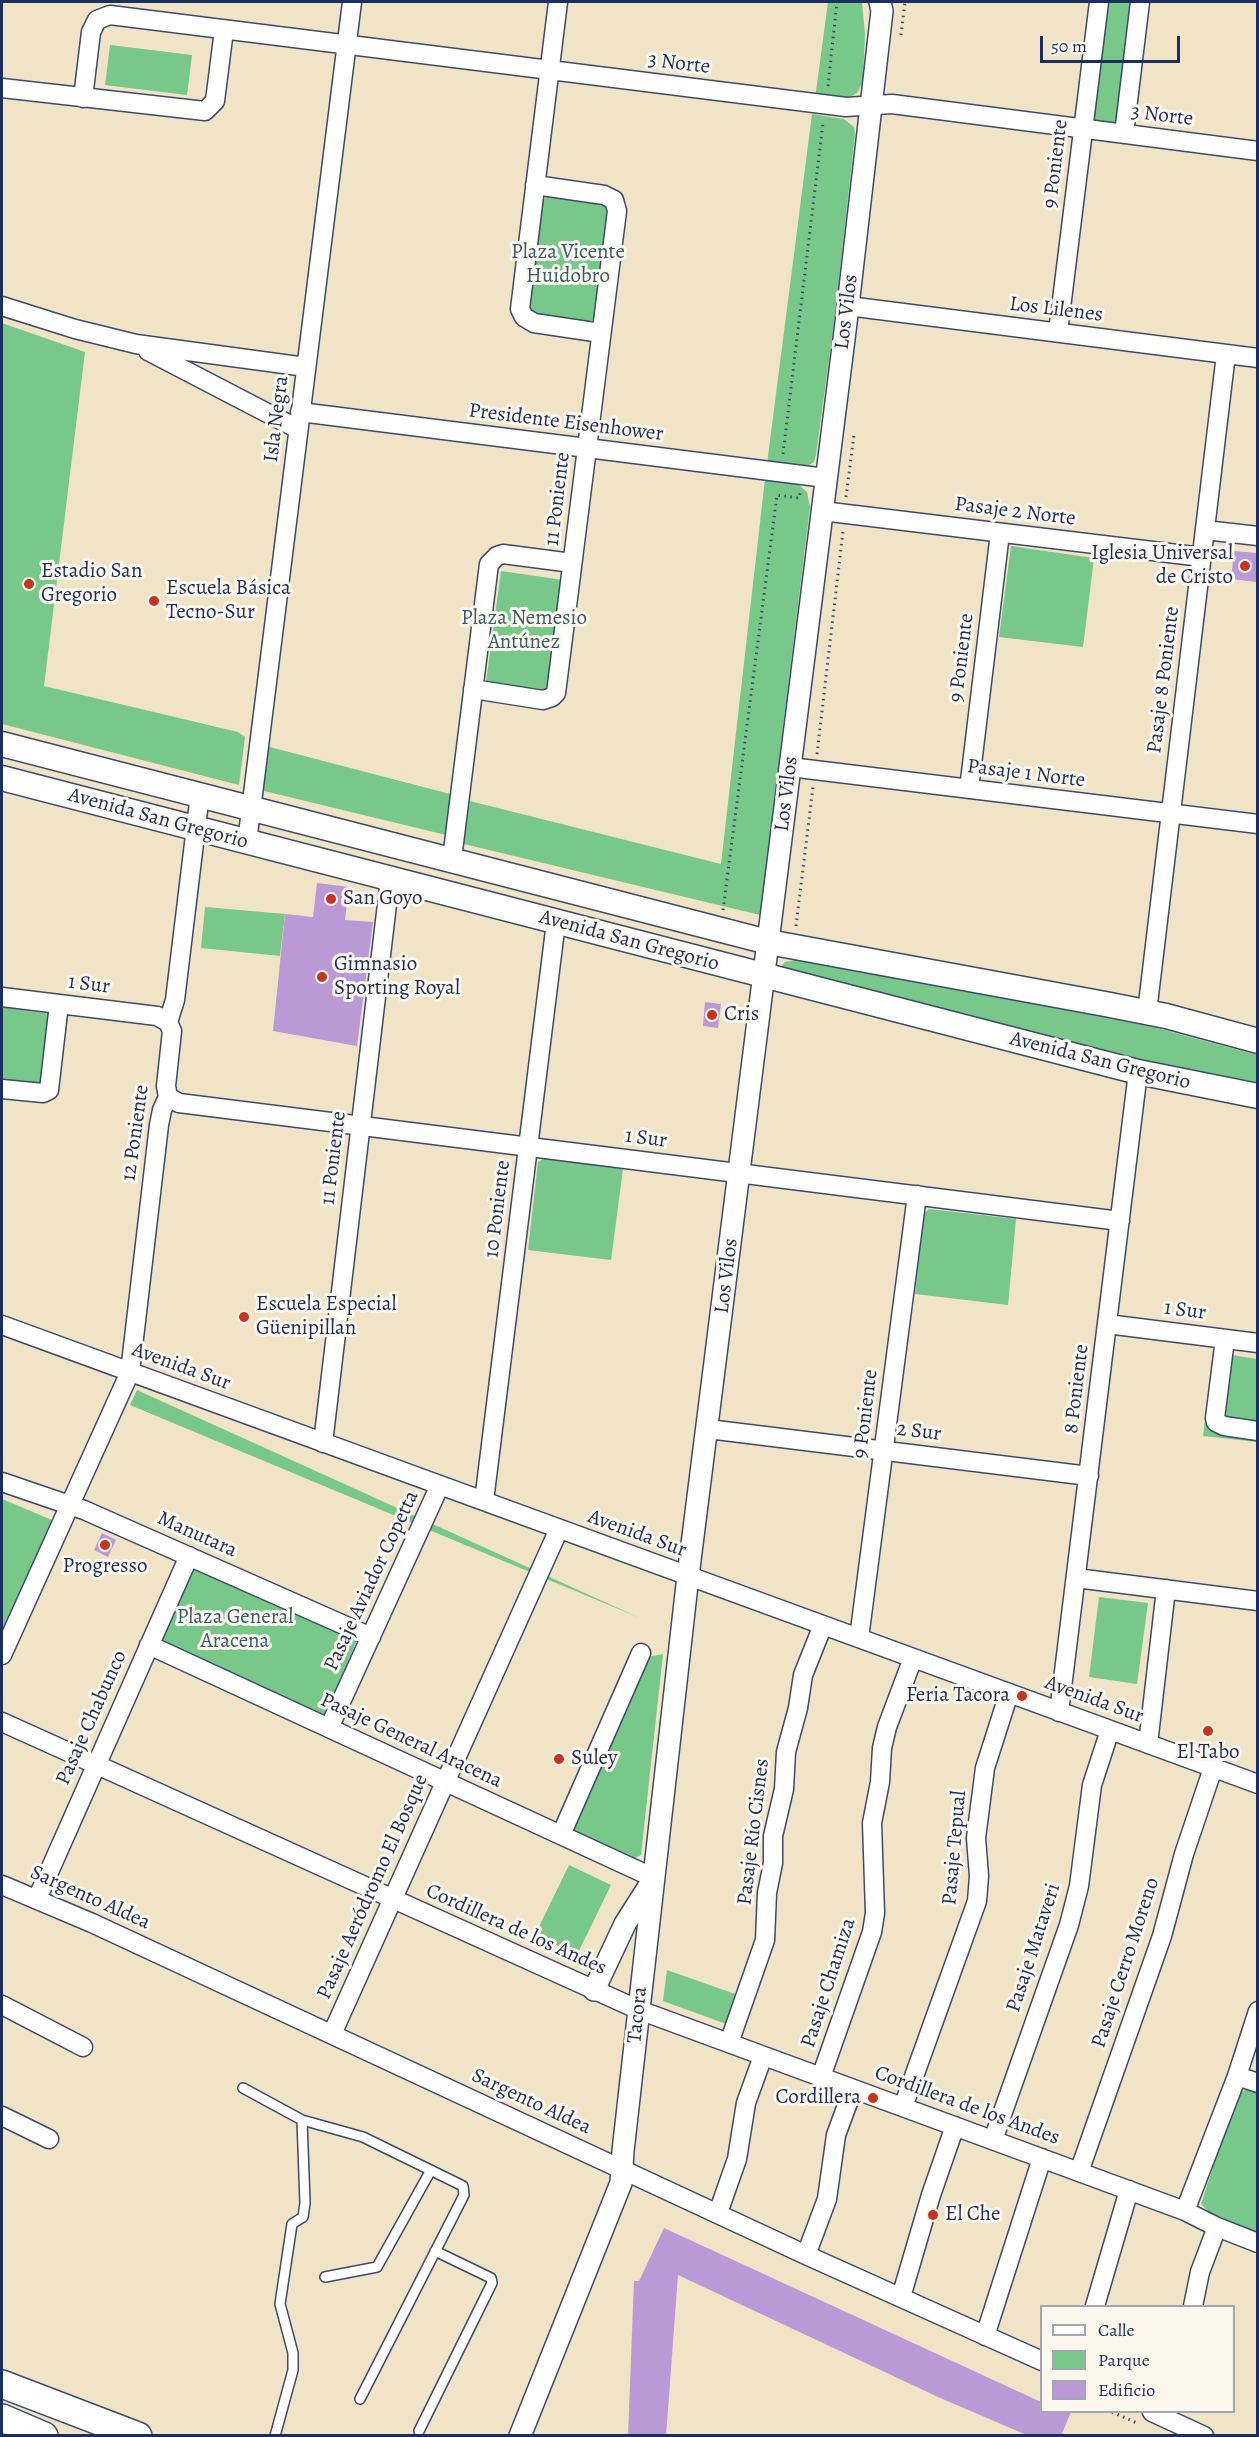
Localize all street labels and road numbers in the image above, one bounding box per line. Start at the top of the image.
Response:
street label: 3 Norte [646,48,712,80]
street label: 3 Norte [1129,100,1195,132]
street label: 9 Poniente [1038,118,1074,210]
street label: Los Vilos [830,273,864,351]
street label: Los Lilenes [1008,292,1104,328]
street label: Isla Negra [259,374,295,464]
street label: Presidente Eisenhower [467,399,665,447]
street label: 11 Poniente [540,451,576,547]
street label: Pasaje 2 Norte [953,492,1077,532]
street label: Pasaje 8 Poniente [1142,605,1186,755]
street label: 9 Poniente [944,612,980,704]
street label: Pasaje 1 Norte [965,754,1087,794]
street label: Los Vilos [770,755,804,833]
street label: Avenida San Gregorio [65,783,251,855]
street label: Avenida San Gregorio [536,905,722,977]
street label: 1 Sur [67,970,111,1000]
street label: Avenida San Gregorio [1007,1026,1193,1096]
street label: 12 Poniente [117,1083,155,1183]
street label: 11 Poniente [316,1110,352,1206]
street label: 1 Sur [624,1124,668,1154]
street label: 10 Poniente [480,1159,516,1259]
street label: Los Vilos [710,1237,744,1315]
street label: 1 Sur [1163,1296,1207,1326]
street label: Avenida Sur [128,1337,234,1397]
street label: 8 Poniente [1059,1343,1095,1435]
street label: 9 Poniente [848,1368,884,1460]
street label: 2 Sur [895,1417,943,1447]
street label: Pasaje Aviador Copetta [319,1487,425,1675]
street label: Avenida Sur [584,1504,690,1564]
street label: Manutara [153,1506,241,1564]
street label: Pasaje Chabunco [51,1647,133,1789]
street label: Avenida Sur [1041,1670,1147,1730]
street label: Pasaje General Aracena [316,1688,506,1794]
street label: Pasaje Río Cisnes [733,1757,775,1907]
street label: Pasaje Aeródromo El Bosque [312,1771,434,2003]
street label: Pasaje Tepual [937,1790,973,1906]
street label: Sargento Aldea [26,1860,154,1936]
street label: Pasaje Cerro Moreno [1087,1875,1165,2051]
street label: Cordillera de los Andes [422,1879,610,1981]
street label: Pasaje Mataveri [1001,1880,1067,2016]
street label: Pasaje Chamiza [796,1915,862,2051]
street label: Tacora [622,1985,654,2045]
street label: Cordillera de los Andes [871,2061,1063,2151]
street label: Sargento Aldea [467,2063,595,2141]

